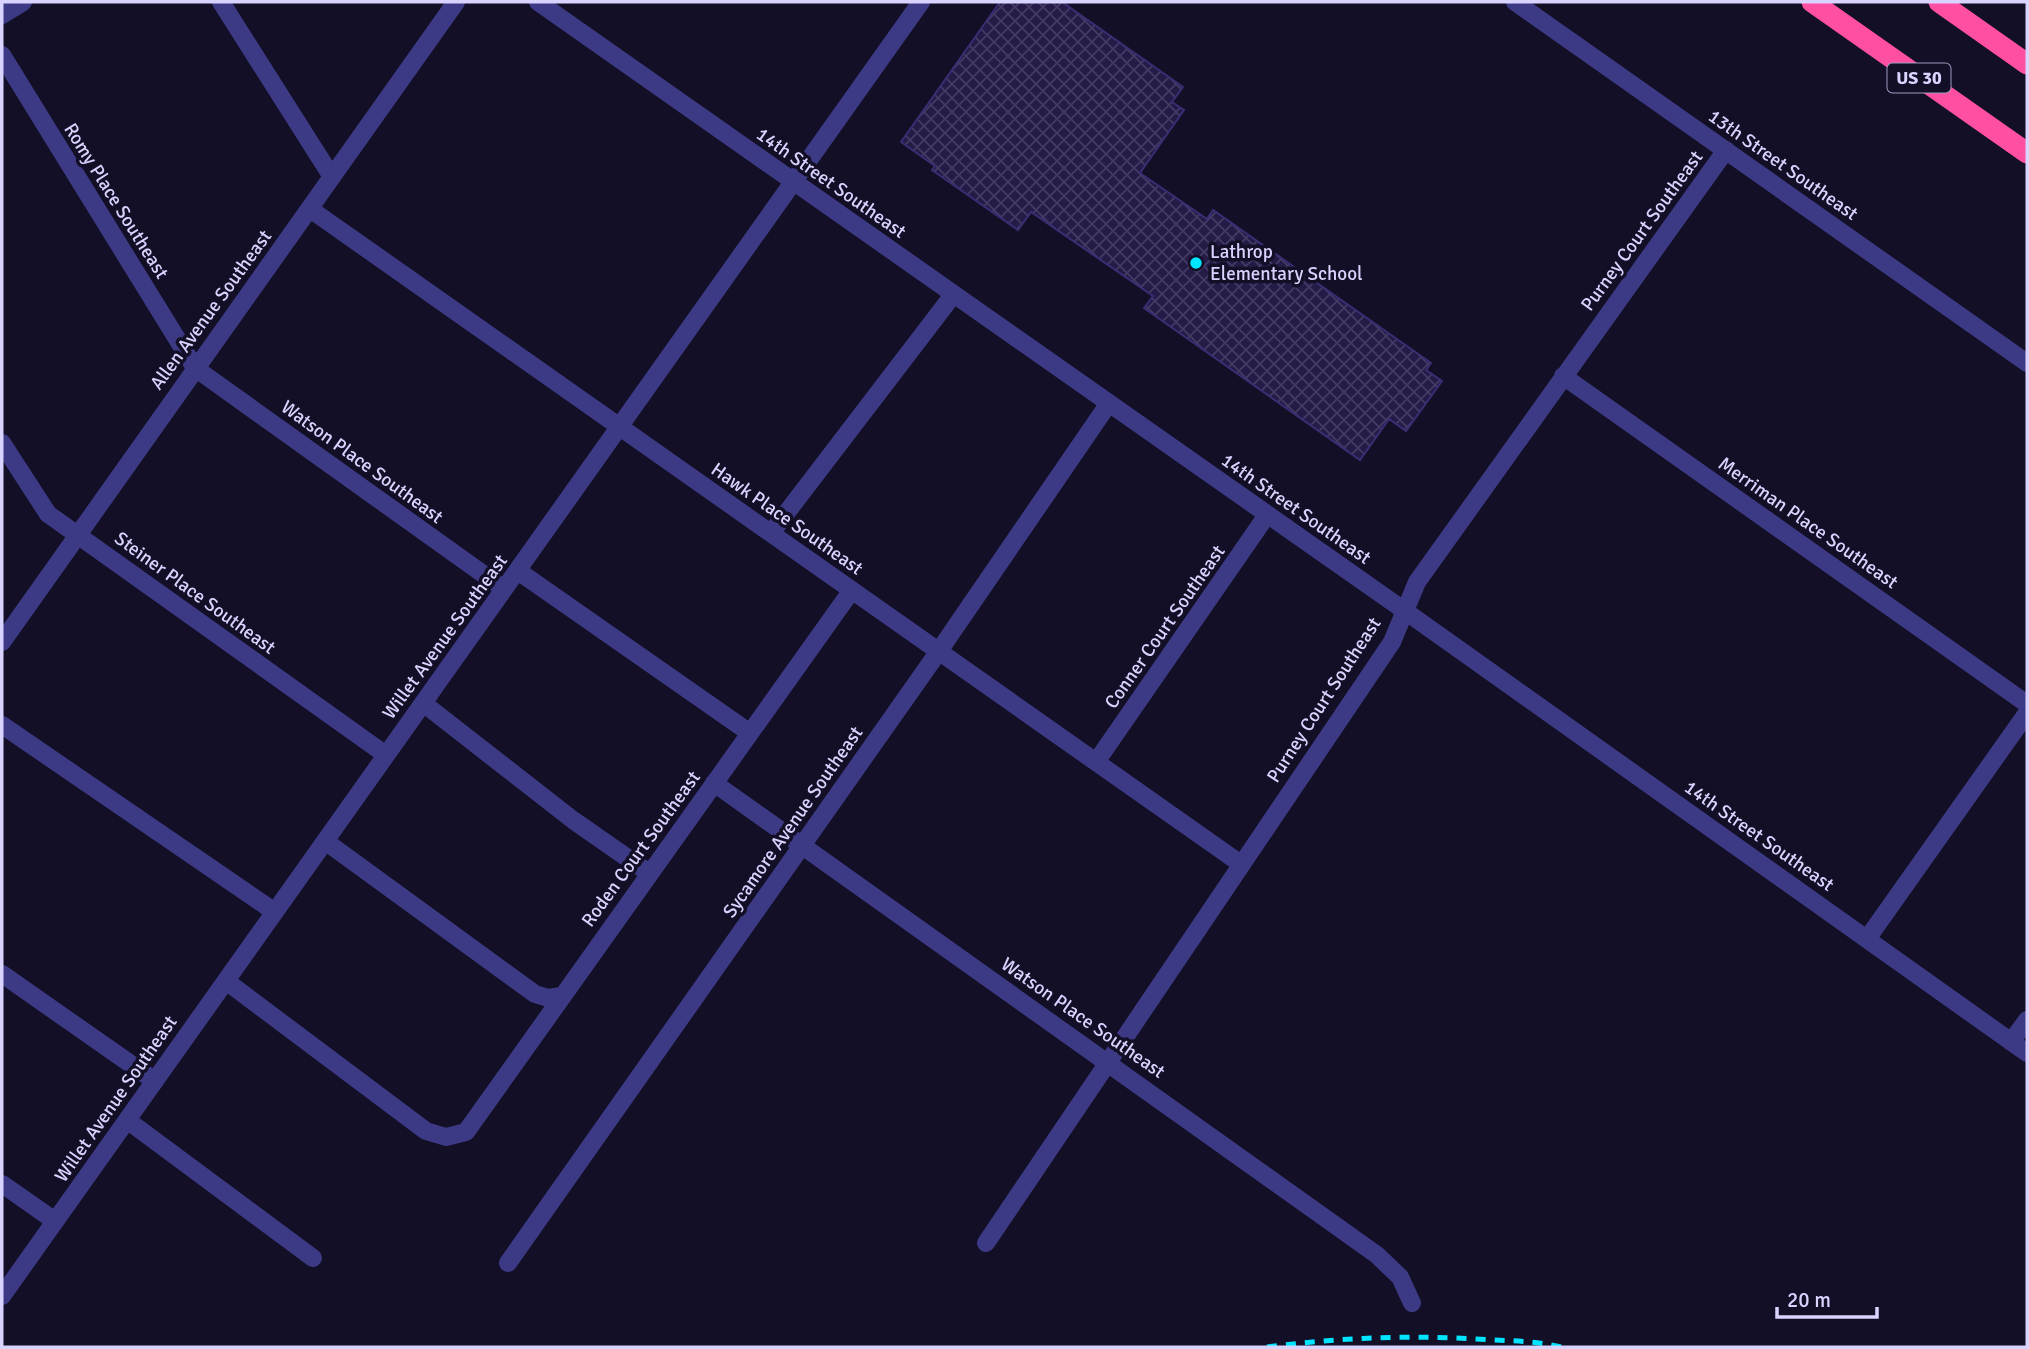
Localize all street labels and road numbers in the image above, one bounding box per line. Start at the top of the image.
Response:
road number: US 30 [1888,64,1951,92]
street label: 13th Street Southeast [1703,104,1863,226]
street label: Romy Place Southeast [58,119,174,284]
street label: 14th Street Southeast [751,122,911,244]
street label: Purney Court Southeast [1576,146,1708,316]
street label: Allen Avenue Southeast [145,225,277,395]
street label: Watson Place Southeast [276,395,448,529]
street label: 14th Street Southeast [1216,448,1376,570]
street label: Merriman Place Southeast [1713,452,1903,594]
street label: Hawk Place Southeast [706,458,868,581]
street label: Steiner Place Southeast [110,527,280,660]
street label: Conner Court Southeast [1099,540,1231,713]
street label: Willet Avenue Southeast [377,550,513,724]
street label: Purney Court Southeast [1262,613,1387,787]
street label: Sycamore Avenue Southeast [718,721,869,922]
street label: Roden Court Southeast [576,766,706,932]
street label: 14th Street Southeast [1679,775,1839,897]
street label: Watson Place Southeast [996,952,1170,1084]
street label: Willet Avenue Southeast [49,1011,183,1187]

